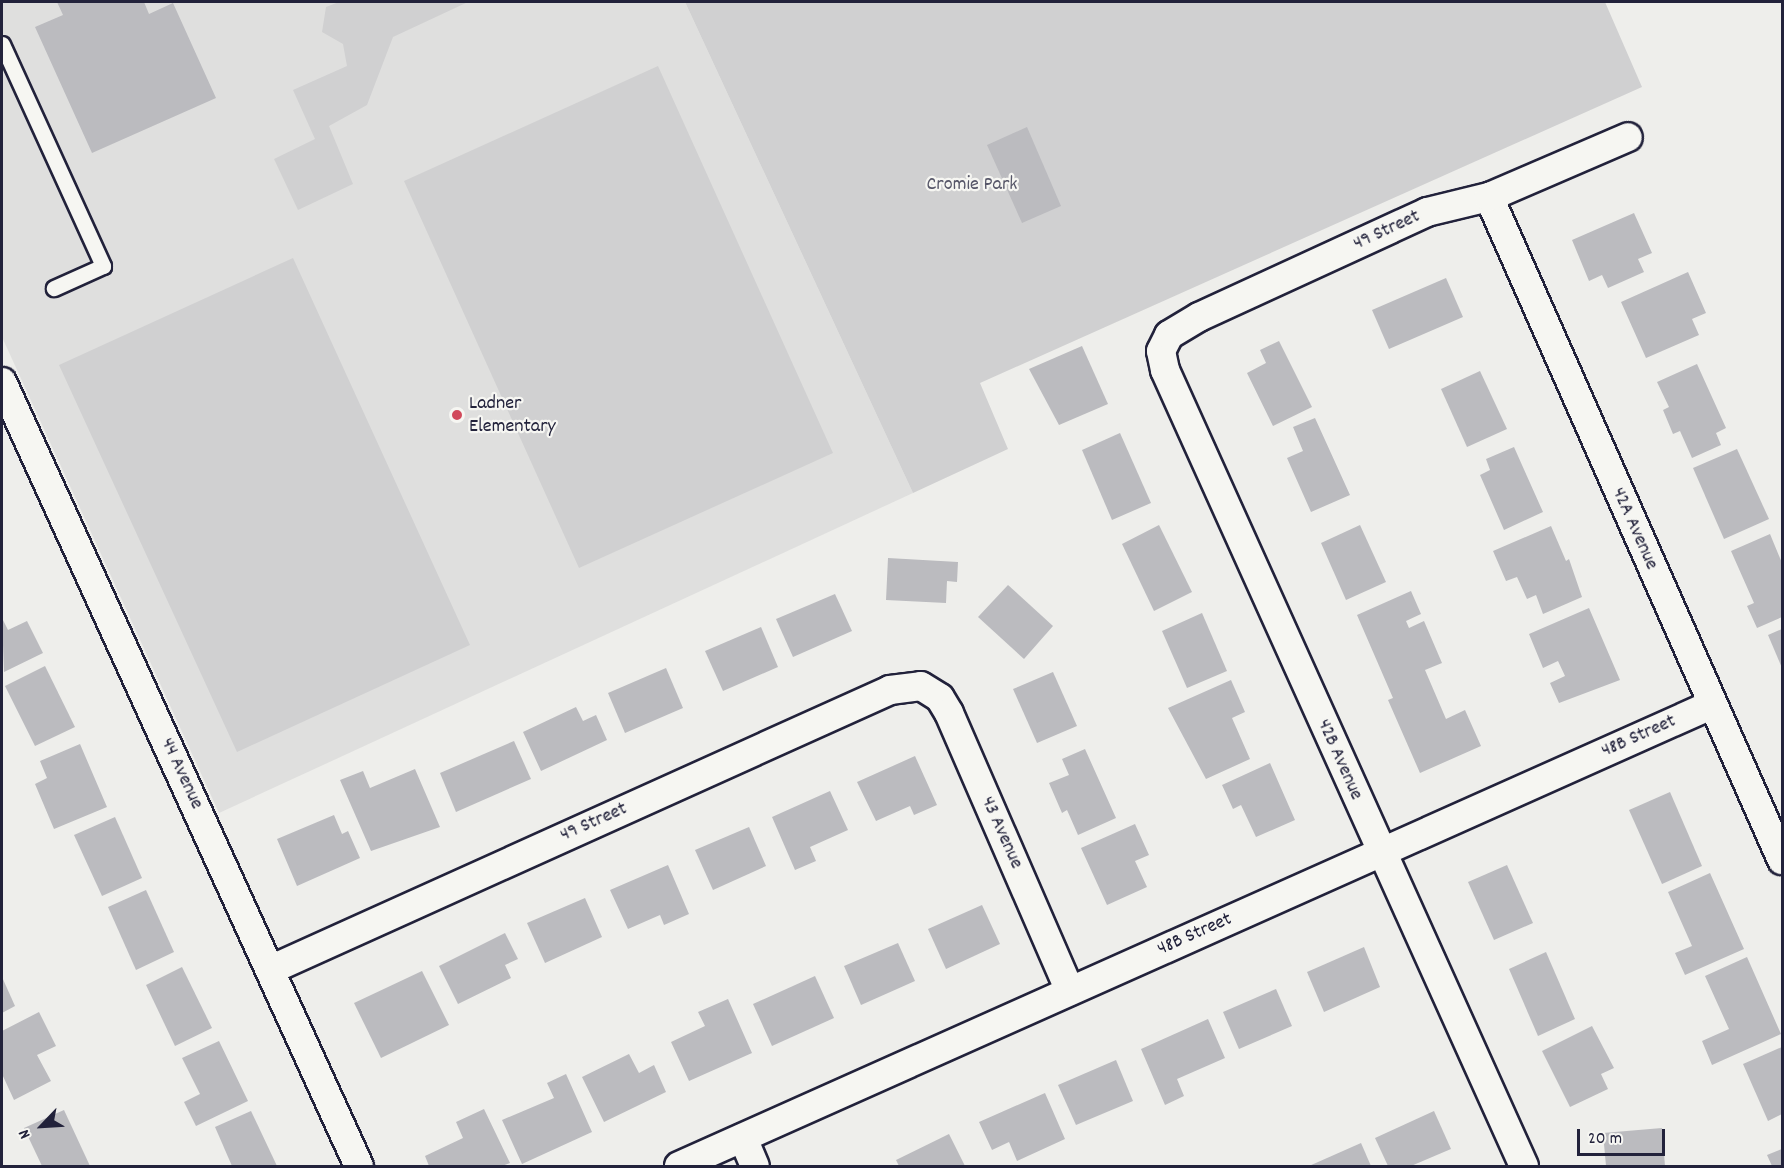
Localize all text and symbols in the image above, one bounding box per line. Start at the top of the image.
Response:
park label: Cromie Park [926,173,1018,197]
street label: 49 Street [1350,205,1424,257]
place label: Ladner Elementary [469,392,556,439]
marker: Ladner Elementary [450,408,464,422]
street label: 42A Avenue [1605,484,1663,574]
street label: 48B Street [1598,710,1680,764]
street label: 42B Avenue [1311,716,1367,804]
street label: 44 Avenue [154,735,208,813]
street label: 43 Avenue [974,793,1028,873]
street label: 49 Street [557,798,631,848]
street label: 48B Street [1154,908,1236,962]
north arrow [12,1096,72,1156]
scale bar [1580,1117,1668,1155]
text: N [13,1125,37,1142]
text: 20 m [1588,1127,1622,1152]

